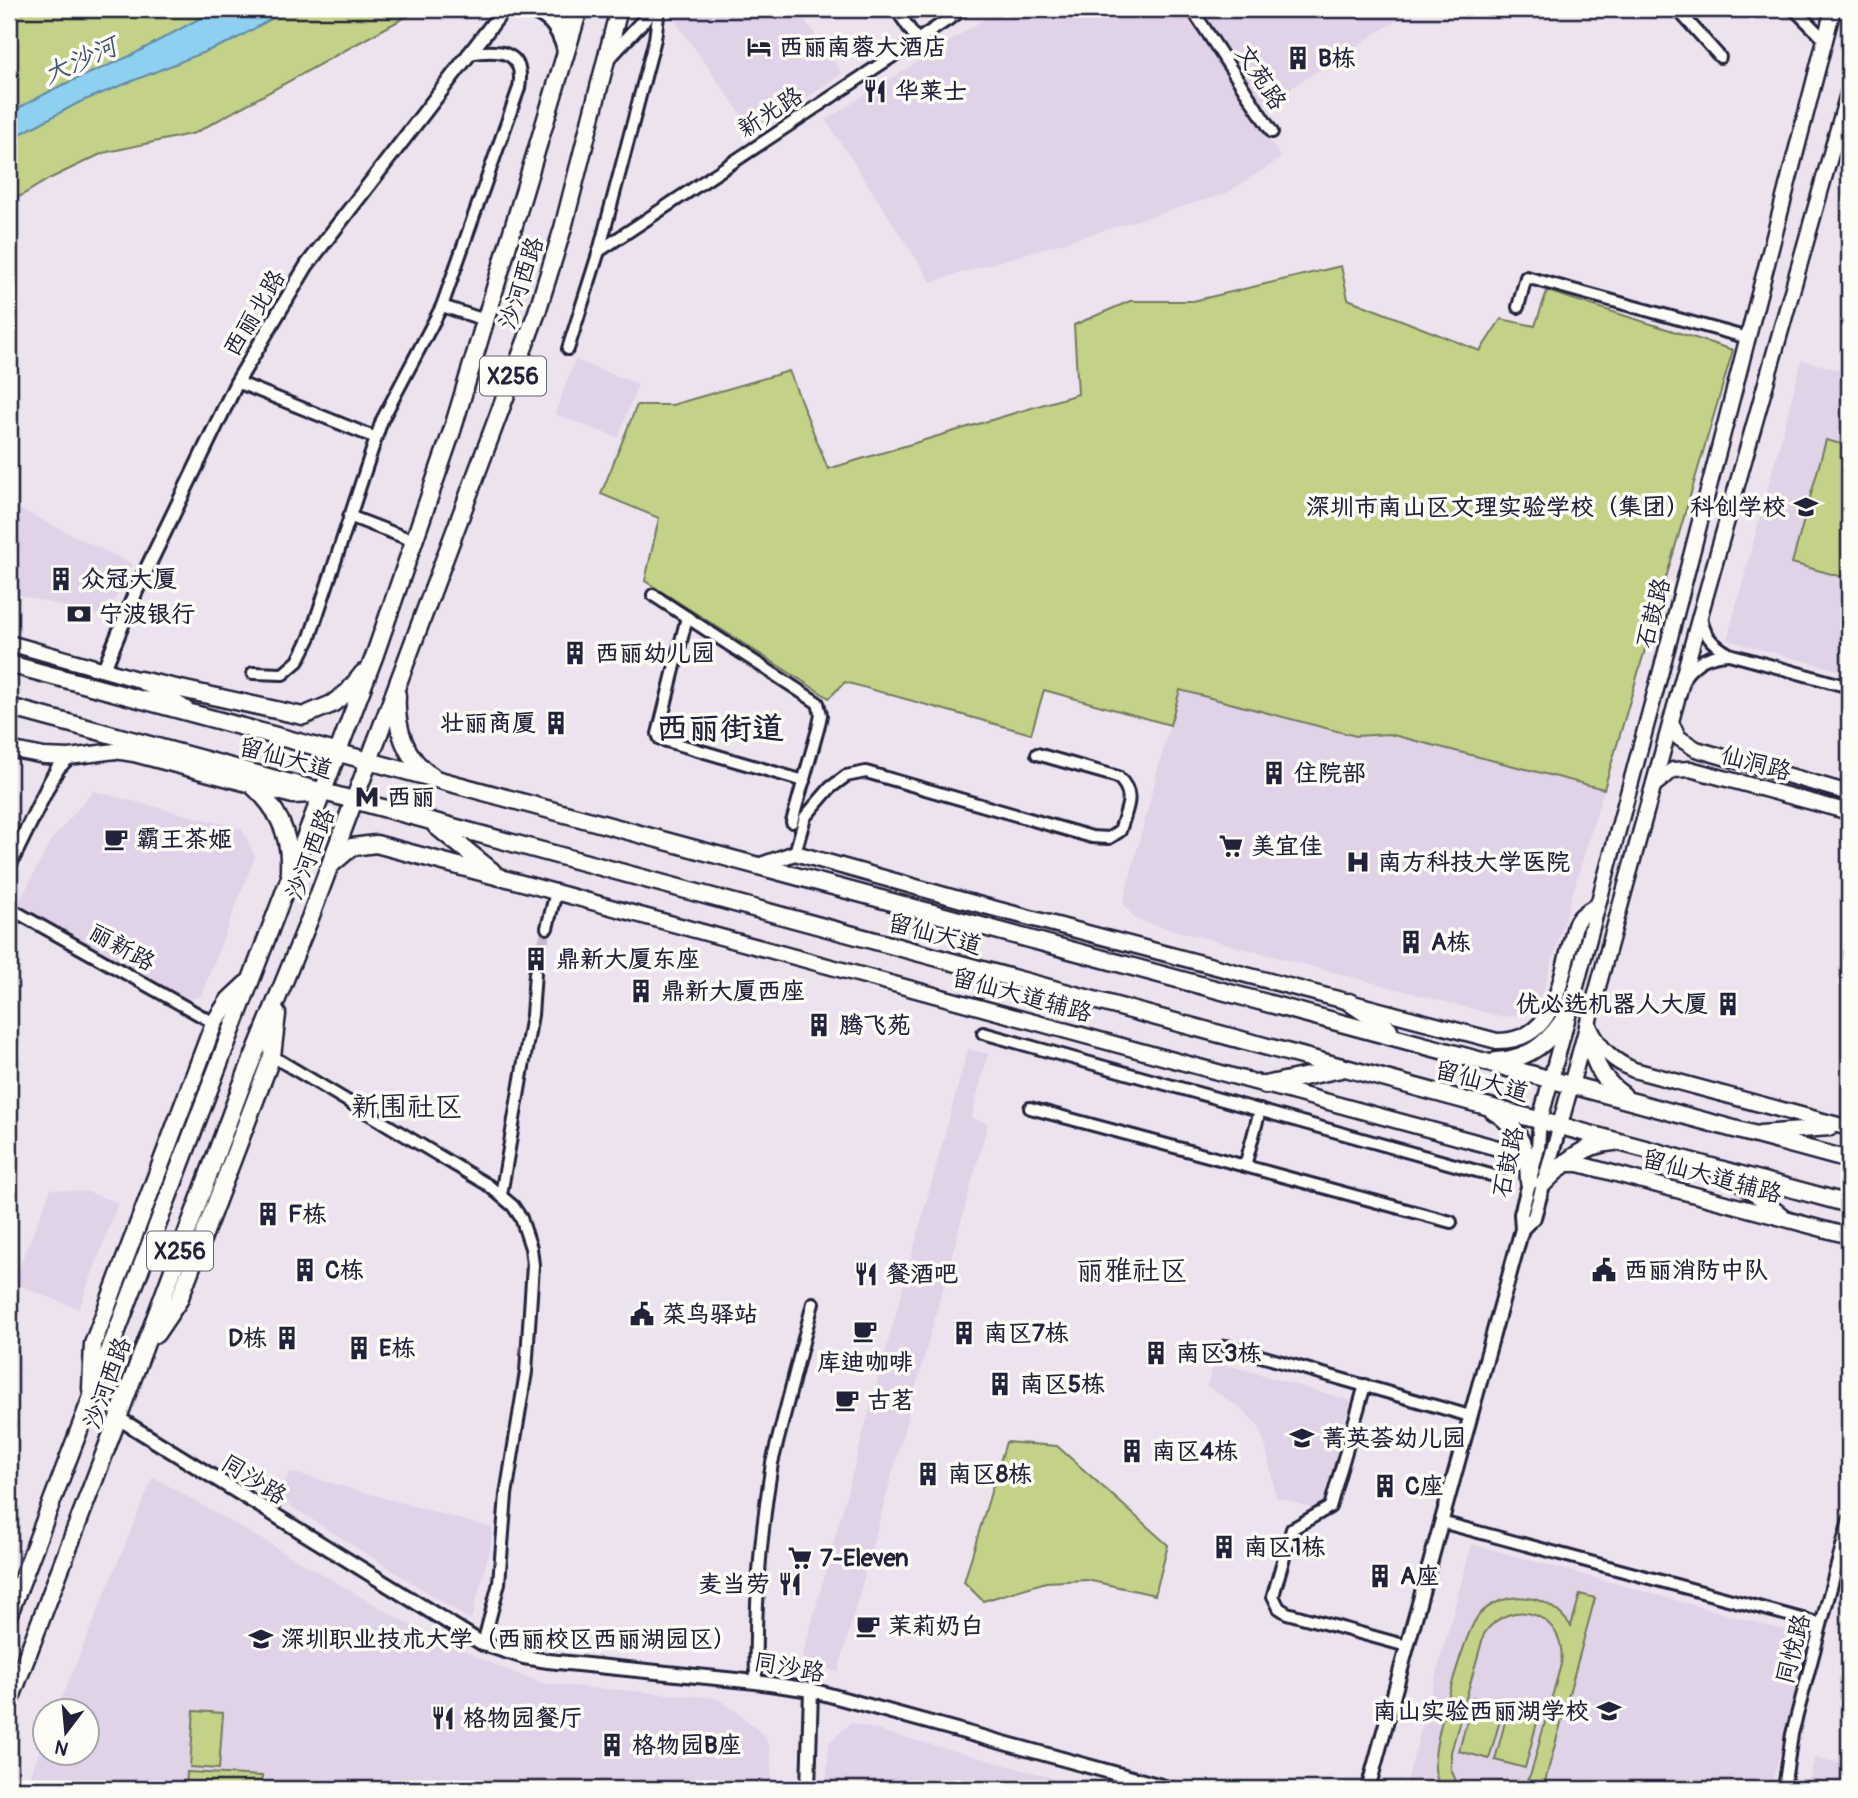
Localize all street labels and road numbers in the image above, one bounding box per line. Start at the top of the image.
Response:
street label: 文苑路 [1229,39,1292,115]
street label: 新光路 [732,81,808,144]
street label: 沙河西路 [493,233,550,333]
street label: 西丽北路 [217,265,292,362]
road number: X256 [480,356,546,396]
street label: 石鼓路 [1630,575,1677,652]
street label: 留仙大道 [236,732,336,785]
street label: 仙洞路 [1717,740,1794,787]
street label: 沙河西路 [280,804,341,904]
street label: 留仙大道 [885,908,985,961]
street label: 丽新路 [83,917,160,978]
street label: 留仙大道辅路 [949,963,1095,1028]
street label: 留仙大道 [1432,1055,1532,1108]
street label: 石鼓路 [1487,1124,1530,1200]
street label: 留仙大道辅路 [1639,1144,1785,1209]
road number: X256 [147,1232,213,1270]
street label: 沙河西路 [77,1333,138,1433]
street label: 同沙路 [216,1448,292,1511]
street label: 同悦路 [1770,1611,1817,1688]
street label: 同沙路 [751,1647,827,1688]

